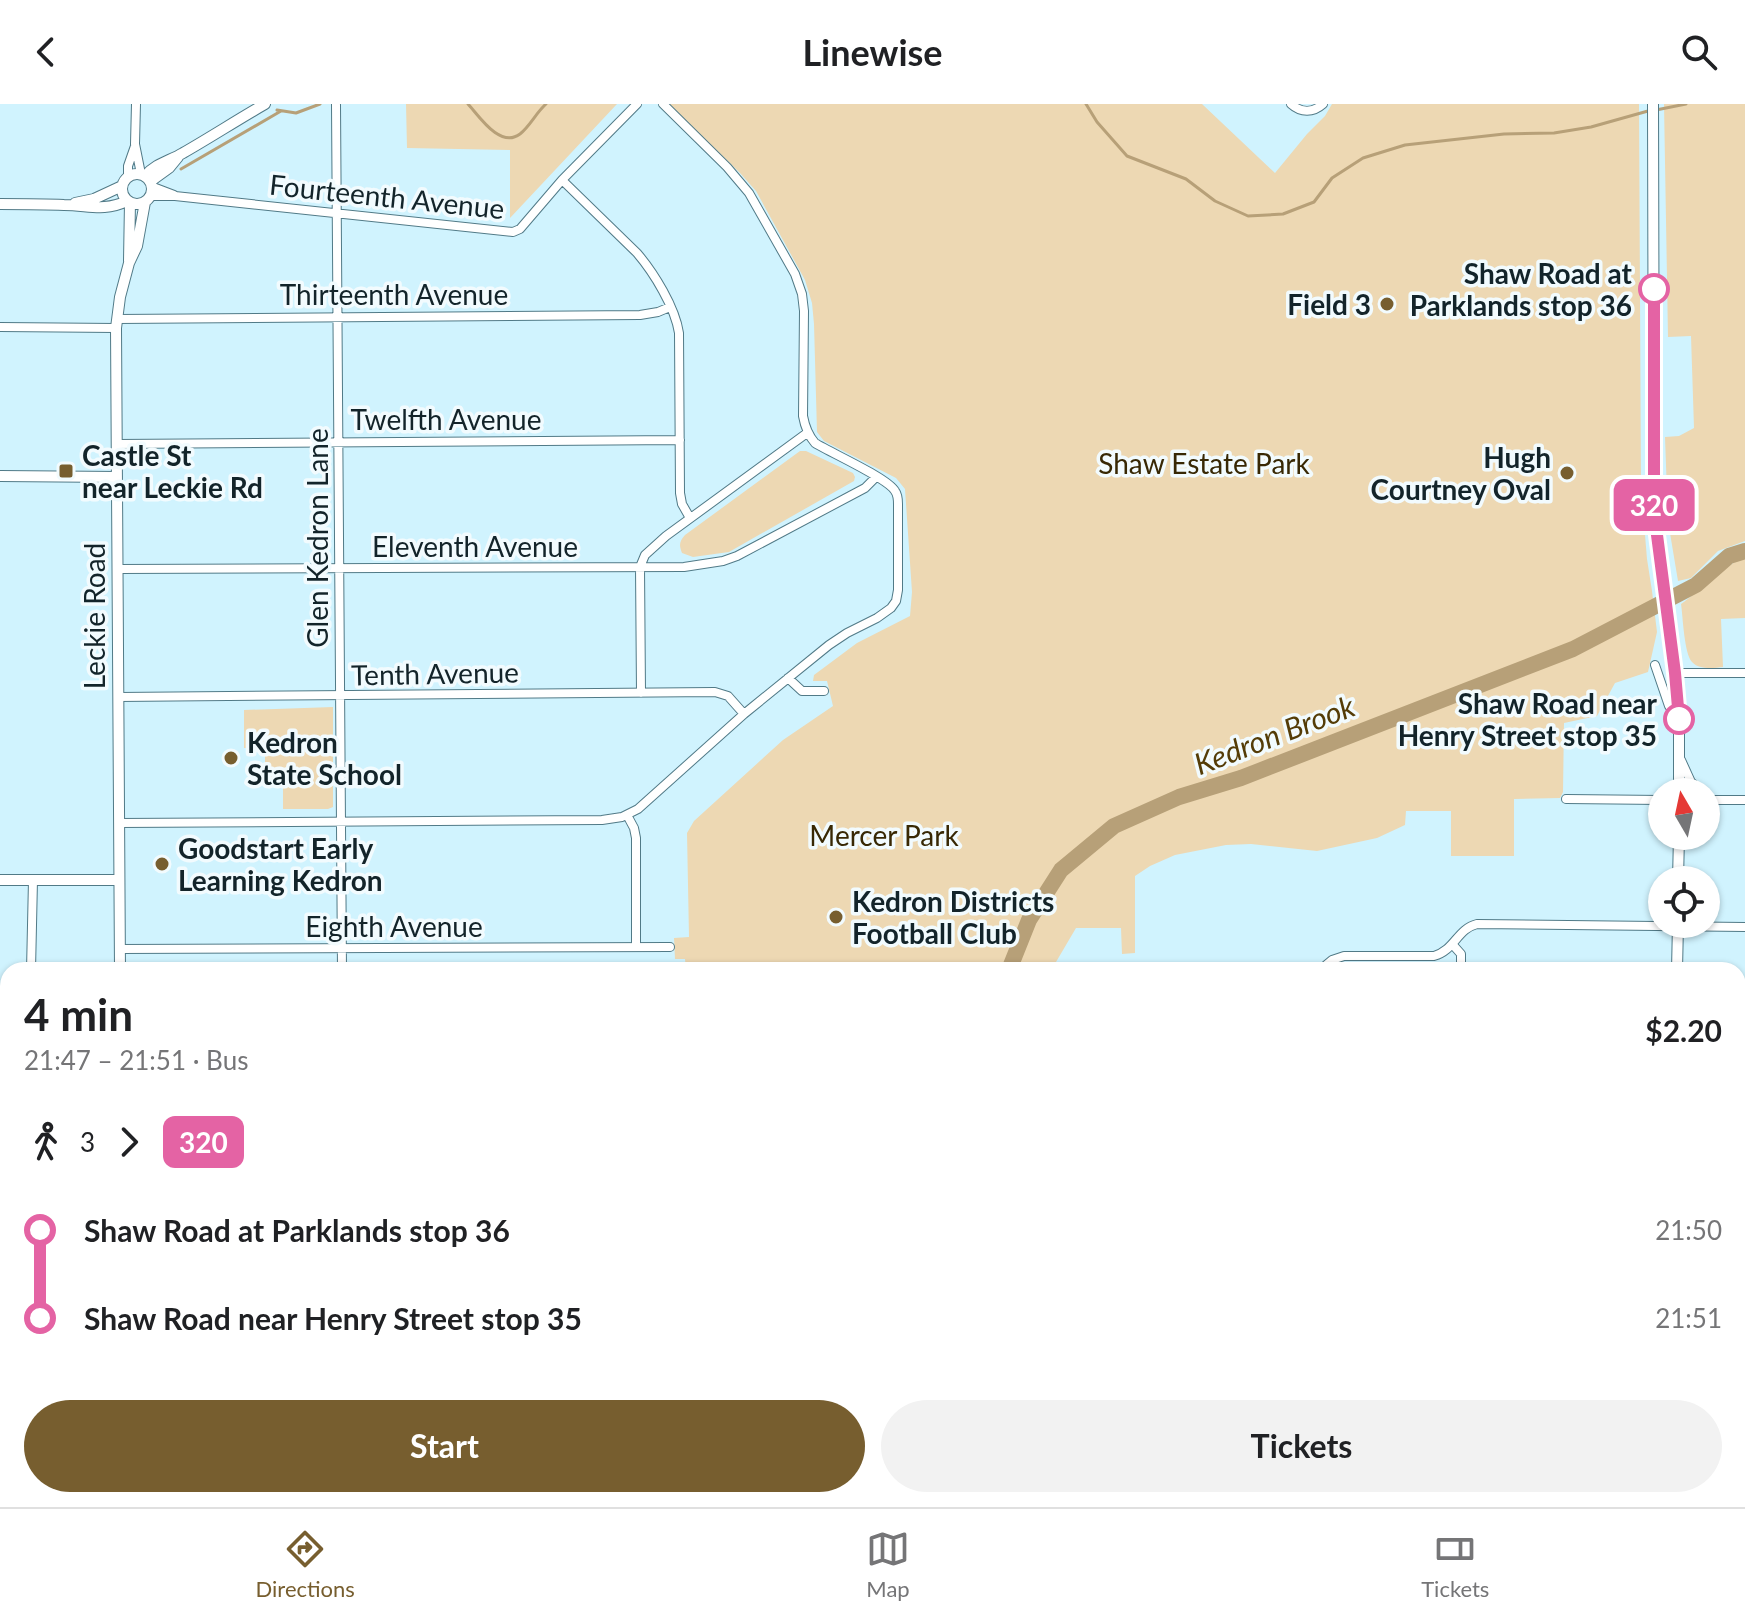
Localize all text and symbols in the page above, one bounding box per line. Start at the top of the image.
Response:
icon: back [24,30,68,74]
text: Linewise [802,30,943,74]
icon: search [1677,30,1721,74]
street label: Fourteenth Avenue [268,167,506,225]
place label: Shaw Road at Parklands stop 36 [1410,256,1633,322]
marker: Shaw Road at Parklands stop 36 [1639,274,1669,304]
street label: Thirteenth Avenue [280,277,508,311]
place label: Field 3 [1287,287,1371,321]
marker: Field 3 [1378,295,1396,313]
street label: Twelfth Avenue [351,402,542,436]
street label: Glen Kedron Lane [300,428,334,648]
place label: Castle St near Leckie Rd [82,438,263,504]
place label: Hugh Courtney Oval [1371,440,1551,506]
park label: Shaw Estate Park [1098,446,1310,480]
marker: Castle St near Leckie Rd [57,462,75,480]
marker: Hugh Courtney Oval [1558,464,1576,482]
line badge: 320 [1608,479,1700,531]
text: 320 [1630,488,1678,522]
street label: Eleventh Avenue [372,529,578,563]
street label: Leckie Road [77,543,111,689]
street label: Tenth Avenue [351,655,519,691]
place label: Shaw Road near Henry Street stop 35 [1398,686,1658,752]
water label: Kedron Brook [1189,687,1360,781]
marker: Shaw Road near Henry Street stop 35 [1664,704,1694,734]
place label: Kedron State School [247,725,402,791]
marker: Kedron State School [222,749,240,767]
north arrow [1648,778,1720,850]
map controls [1648,778,1720,938]
park label: Mercer Park [809,818,959,852]
place label: Goodstart Early Learning Kedron [178,831,383,897]
marker: Goodstart Early Learning Kedron [153,855,171,873]
button: locate [1648,866,1720,938]
place label: Kedron Districts Football Club [852,884,1054,950]
marker: Kedron Districts Football Club [827,908,845,926]
street label: Eighth Avenue [305,909,483,943]
text: 4 min [24,988,133,1040]
text: $2.20 [1645,1012,1722,1048]
text: 21:47 – 21:51 · Bus [24,1044,248,1076]
icon: walk [24,1120,68,1164]
icon: forward [107,1120,151,1164]
text: 320 [179,1125,228,1159]
text: 3 [80,1126,95,1158]
text: Shaw Road at Parklands stop 36 [84,1212,510,1248]
text: 21:50 [1655,1214,1722,1246]
text: Shaw Road near Henry Street stop 35 [84,1300,582,1336]
text: 21:51 [1655,1302,1722,1334]
button: Start [24,1400,865,1492]
button: Tickets [881,1400,1722,1492]
tab: Directions [256,1527,355,1602]
tab: Map [866,1527,910,1602]
tab: Tickets [1421,1527,1489,1602]

